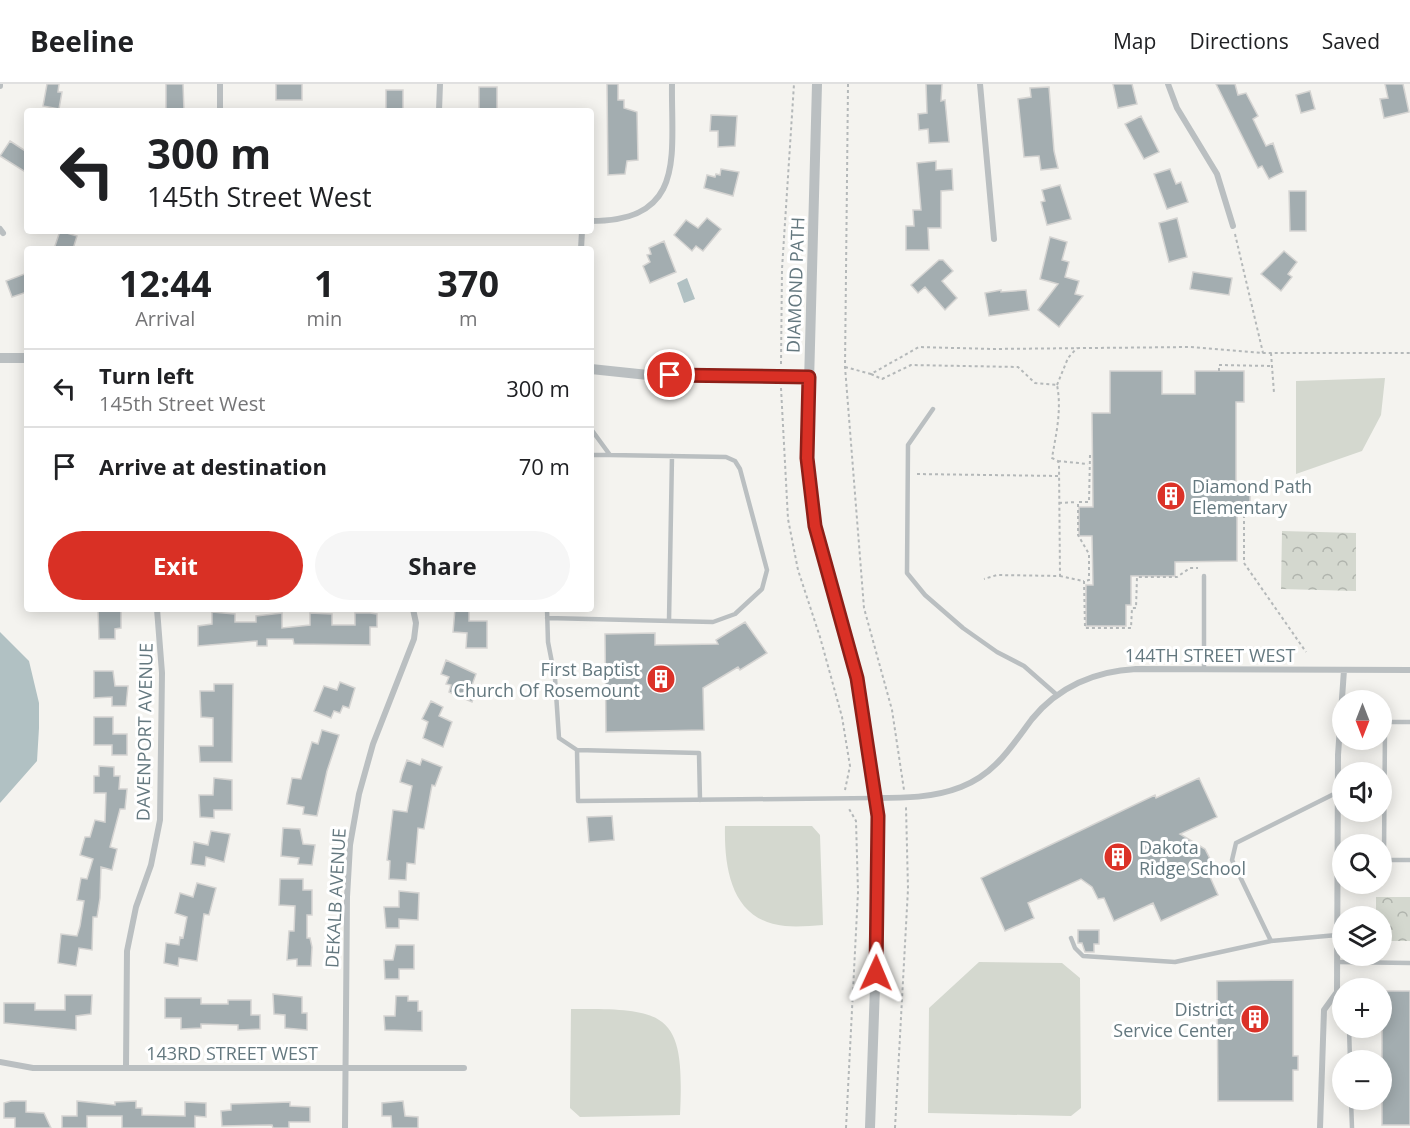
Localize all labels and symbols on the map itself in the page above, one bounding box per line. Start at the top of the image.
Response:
street label: DIAMOND PATH [781,216,809,354]
pin [644,349,695,400]
place label: Diamond Path Elementary [1192,474,1312,519]
building icon: Diamond Path Elementary [1155,480,1187,512]
street label: DAVENPORT AVENUE [130,643,158,821]
street label: 144TH STREET WEST [1125,643,1295,667]
place label: First Baptist Church Of Rosemount [454,657,640,702]
building icon: First Baptist Church Of Rosemount [645,663,677,695]
north arrow [1332,690,1392,750]
street label: DEKALB AVENUE [319,827,351,969]
place label: Dakota Ridge School [1139,835,1246,880]
building icon: Dakota Ridge School [1102,841,1134,873]
position arrow [844,941,908,1005]
place label: District Service Center [1113,997,1235,1042]
building icon: District Service Center [1239,1003,1271,1035]
street label: 143RD STREET WEST [146,1041,318,1065]

